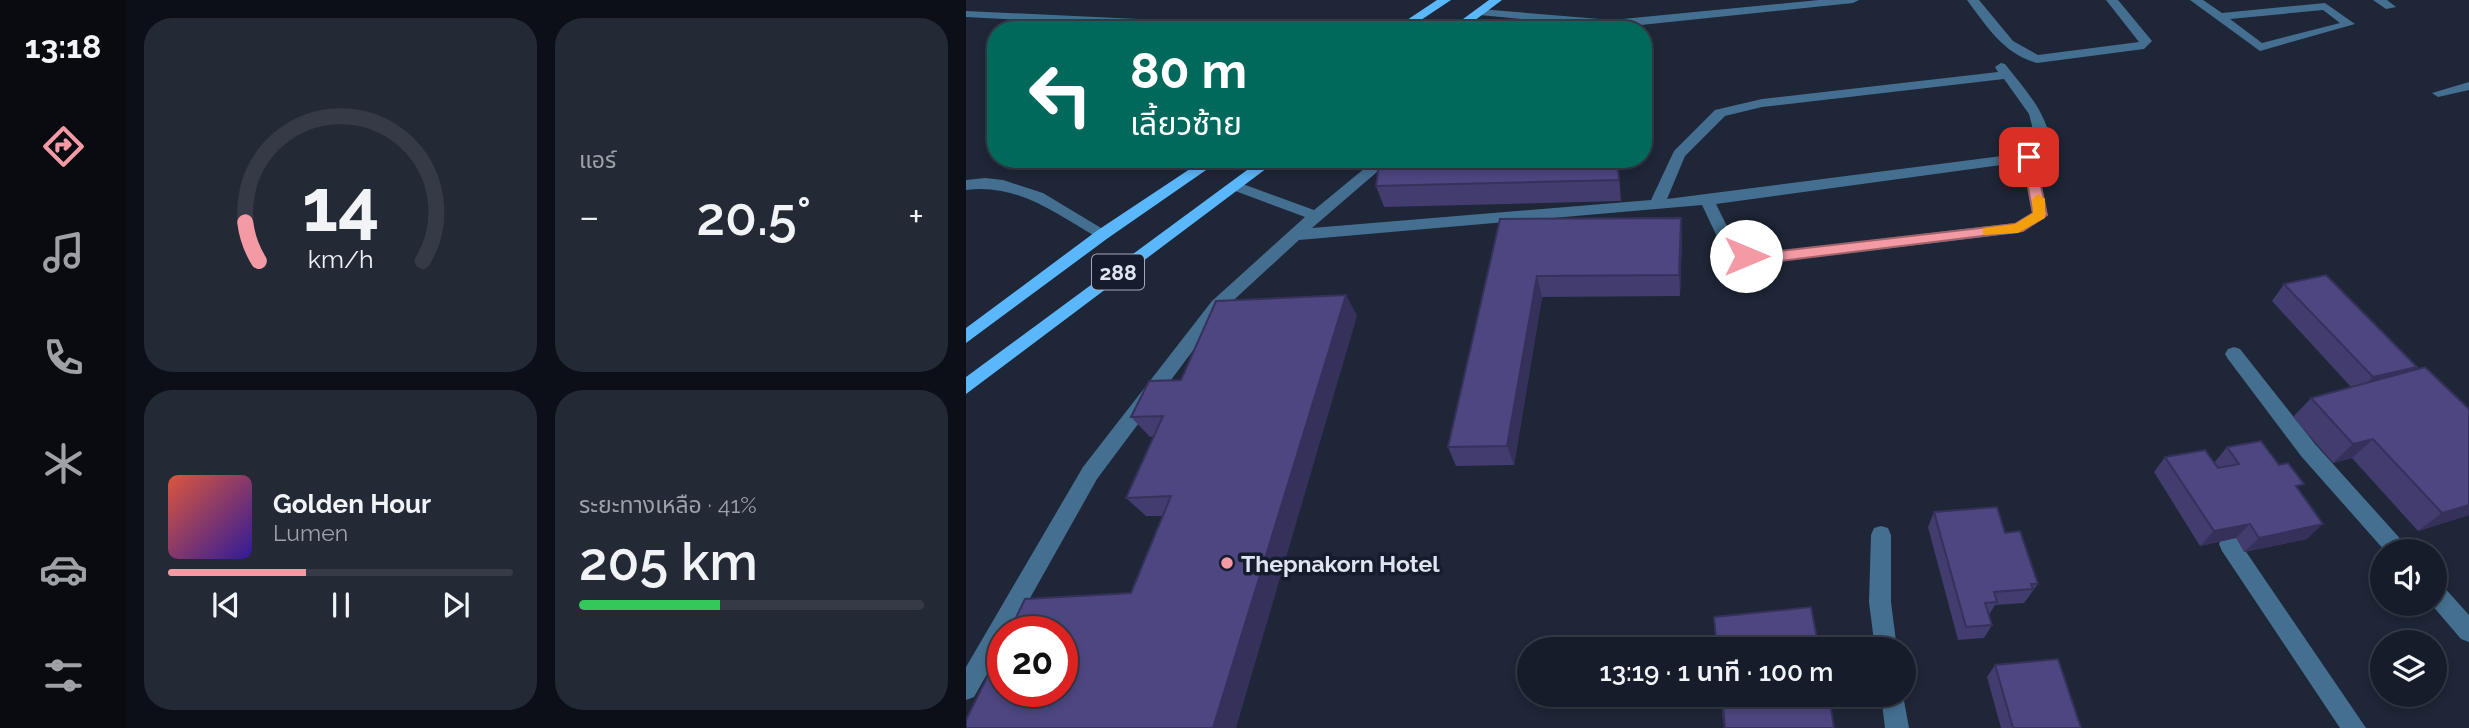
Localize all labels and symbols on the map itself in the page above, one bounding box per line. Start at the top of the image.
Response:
pin [1999,127,2059,187]
position arrow [1709,219,1783,293]
road number: 288 [1092,254,1144,290]
place label: Thepnakorn Hotel [1241,550,1440,577]
marker: Thepnakorn Hotel [1219,555,1235,571]
speed limit sign: 20 [987,616,1078,707]

